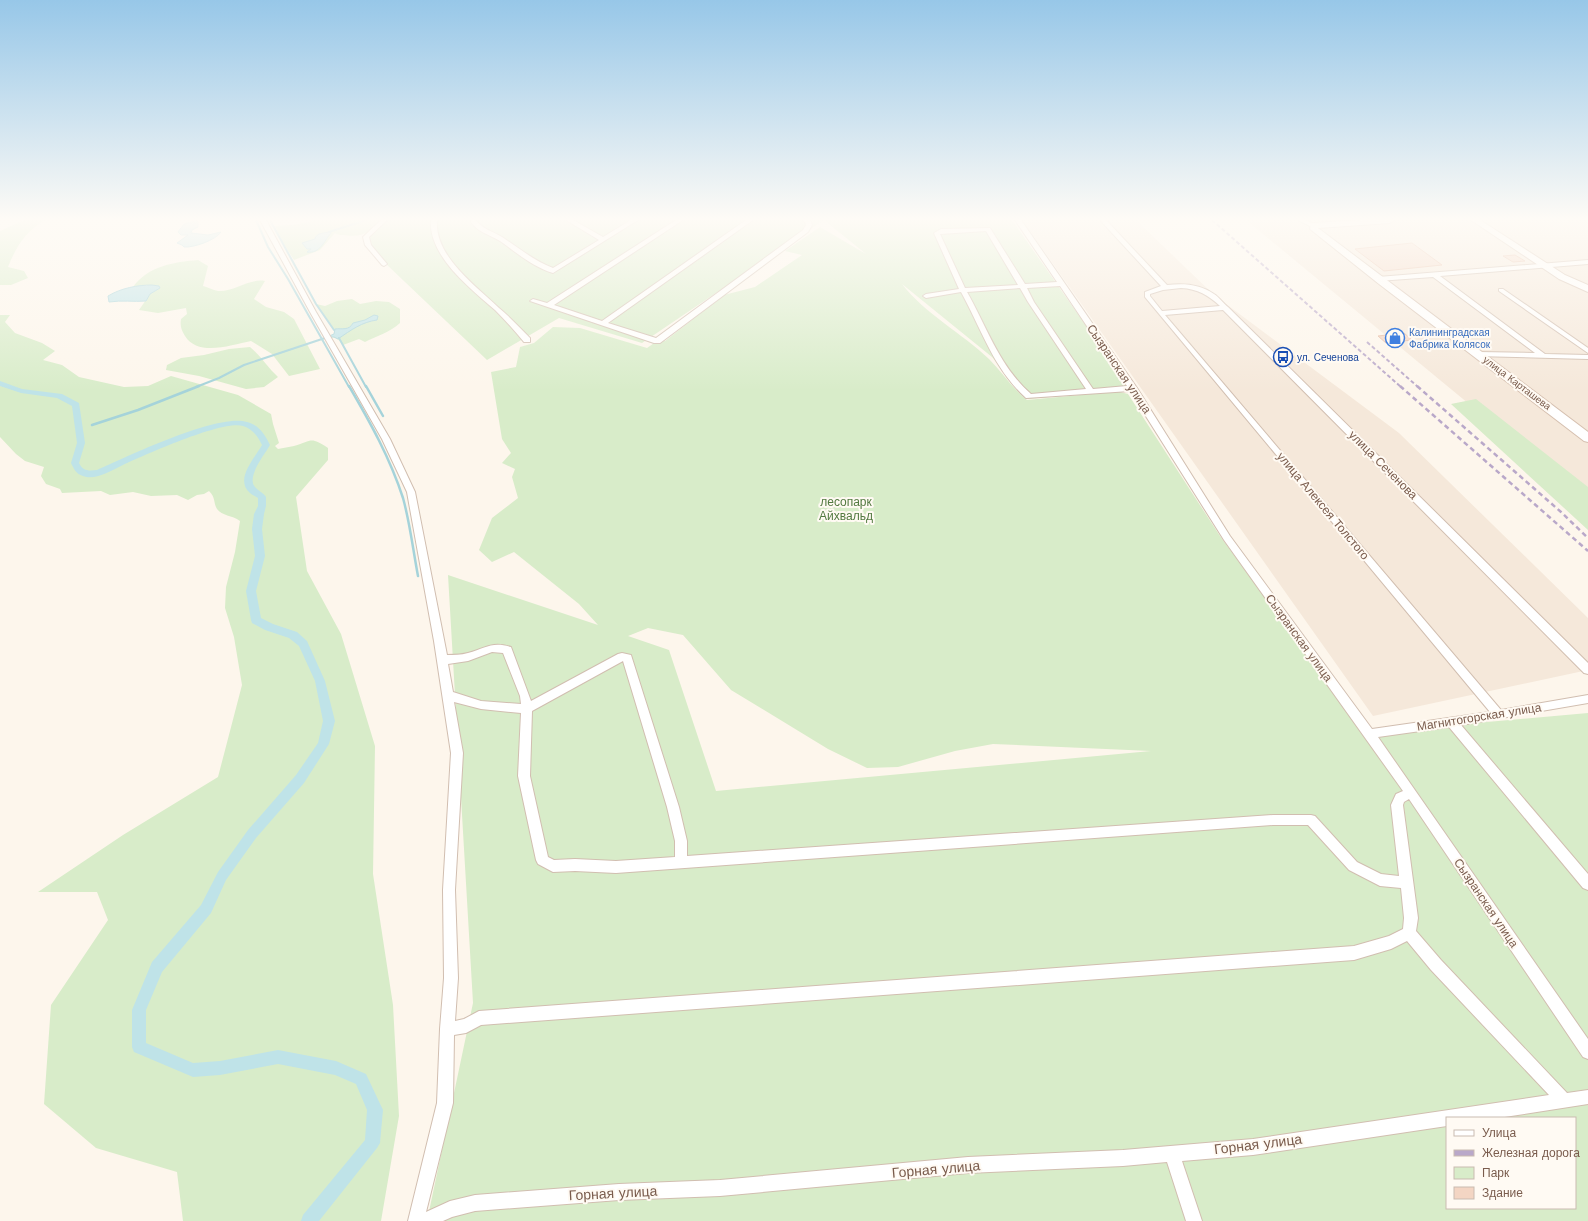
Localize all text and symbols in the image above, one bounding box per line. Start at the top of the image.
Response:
street label: Сызранская улица [1084,322,1154,417]
shop icon: Калининградская Фабрика Колясок [1384,327,1406,349]
place label: Калининградская Фабрика Колясок [1409,327,1491,350]
bus stop icon: ул. Сеченова [1272,346,1294,368]
place label: ул. Сеченова [1297,352,1359,363]
street label: улица Карташева [1481,354,1553,412]
street label: улица Сеченова [1346,428,1420,502]
street label: улица Алексея Толстого [1274,449,1372,563]
park label: лесопарк Айхвальд [819,495,873,523]
street label: Сызранская улица [1263,592,1336,685]
street label: Магнитогорская улица [1416,700,1543,734]
street label: Сызранская улица [1451,856,1521,951]
legend [1446,1117,1576,1209]
text: Улица [1482,1126,1516,1140]
street label: Горная улица [1213,1131,1303,1157]
text: Железная дорога [1482,1146,1580,1160]
street label: Горная улица [891,1157,981,1181]
text: Парк [1482,1166,1510,1180]
street label: Горная улица [568,1183,658,1203]
text: Здание [1482,1186,1523,1200]

